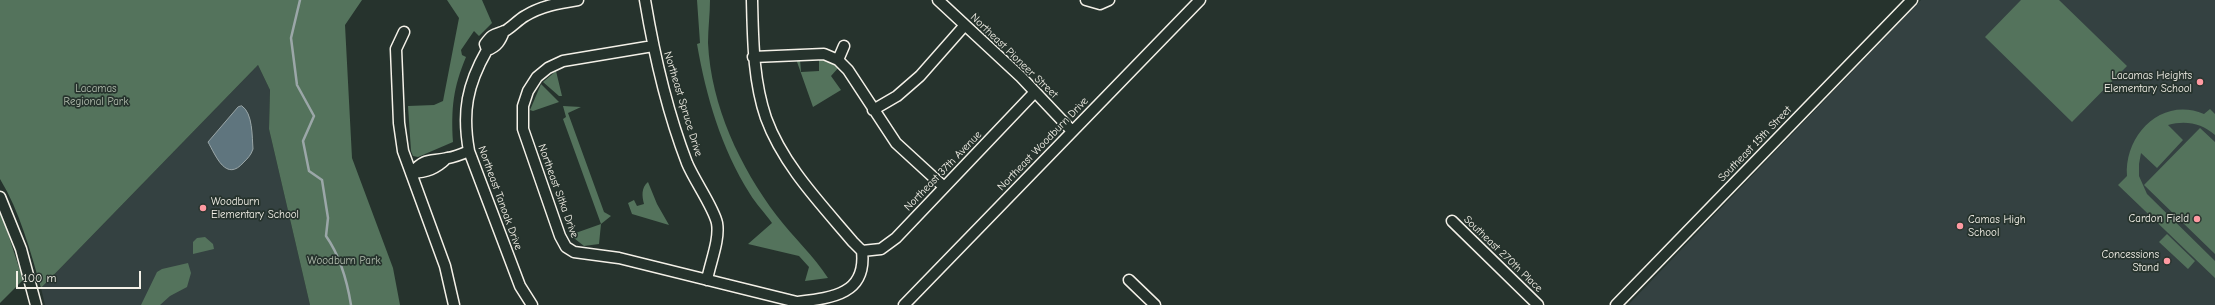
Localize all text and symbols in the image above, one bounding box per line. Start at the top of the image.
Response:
street label: Northeast Pioneer Street [968,11,1060,101]
street label: Northeast Spruce Drive [661,50,705,158]
place label: Lacamas Heights Elementary School [2104,69,2192,95]
marker: Lacamas Heights Elementary School [2195,77,2205,87]
park label: Lacamas Regional Park [64,82,128,108]
street label: Northeast Woodburn Drive [995,94,1091,194]
street label: Southeast 15th Street [1716,104,1794,184]
street label: Northeast 37th Avenue [901,128,985,214]
street label: Northeast Sitka Drive [535,142,581,240]
street label: Northeast Tanoak Drive [475,144,525,252]
place label: Woodburn Elementary School [211,195,299,221]
marker: Woodburn Elementary School [198,203,208,213]
place label: Cardon Field [2129,212,2189,226]
street label: Southeast 270th Place [1461,213,1545,295]
place label: Camas High School [1968,213,2026,239]
marker: Cardon Field [2192,214,2202,224]
marker: Camas High School [1955,221,1965,231]
place label: Concessions Stand [2101,248,2159,274]
park label: Woodburn Park [307,254,381,268]
marker: Concessions Stand [2162,256,2172,266]
scale bar [18,263,143,289]
text: 100 m [23,271,56,285]

